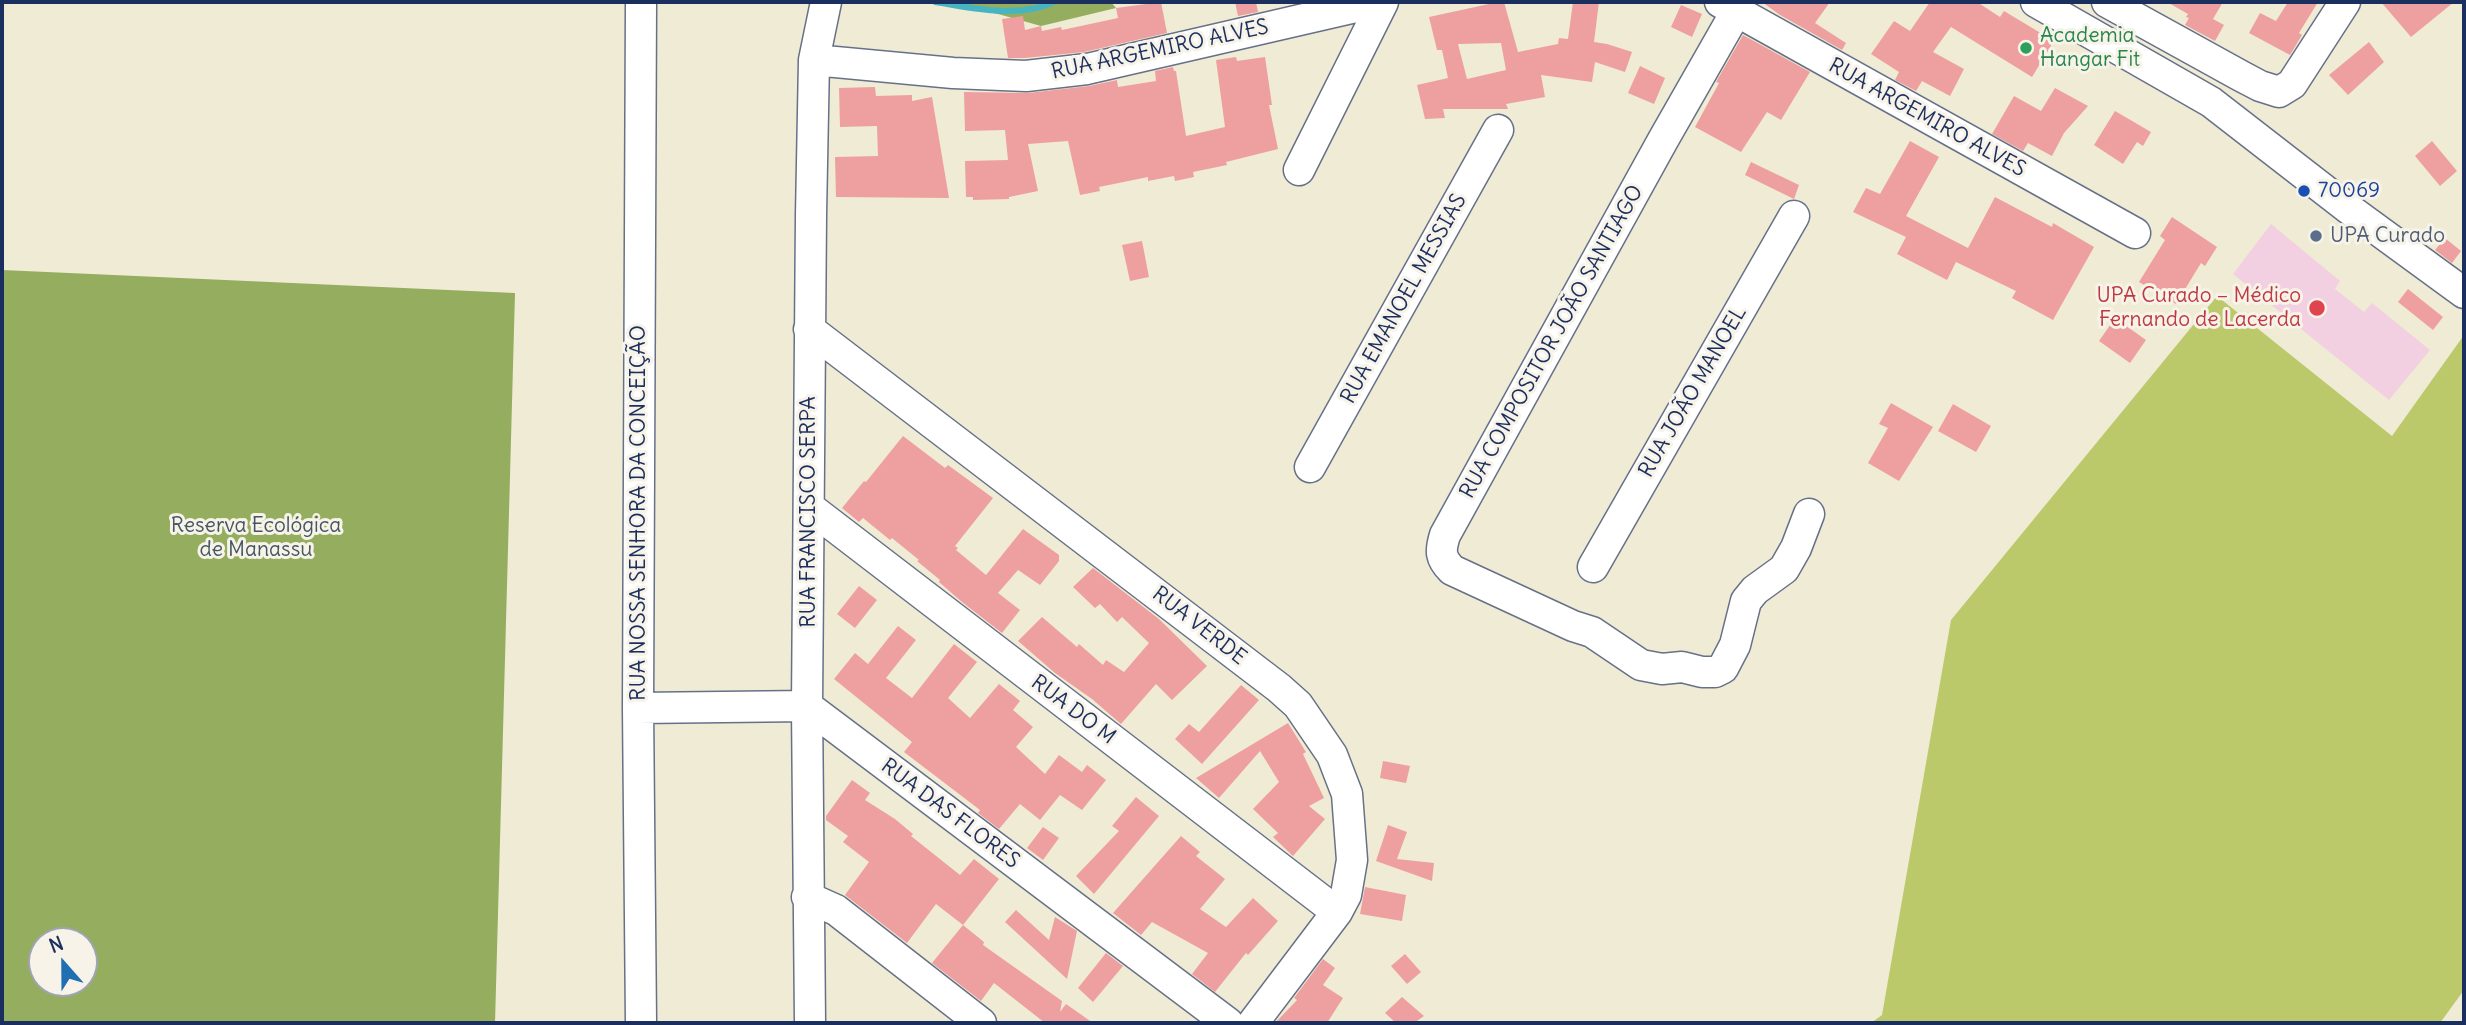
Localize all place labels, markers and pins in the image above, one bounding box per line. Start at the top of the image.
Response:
place label: Academia Hangar Fit [2040,23,2140,73]
marker: Academia Hangar Fit [2018,40,2034,56]
place label: 70069 [2318,178,2380,204]
marker: 70069 [2296,183,2312,199]
place label: UPA Curado [2330,223,2445,249]
marker: UPA Curado [2308,228,2324,244]
place label: UPA Curado – Médico Fernando de Lacerda [2097,283,2301,333]
marker: UPA Curado – Médico Fernando de Lacerda [2307,298,2327,318]

